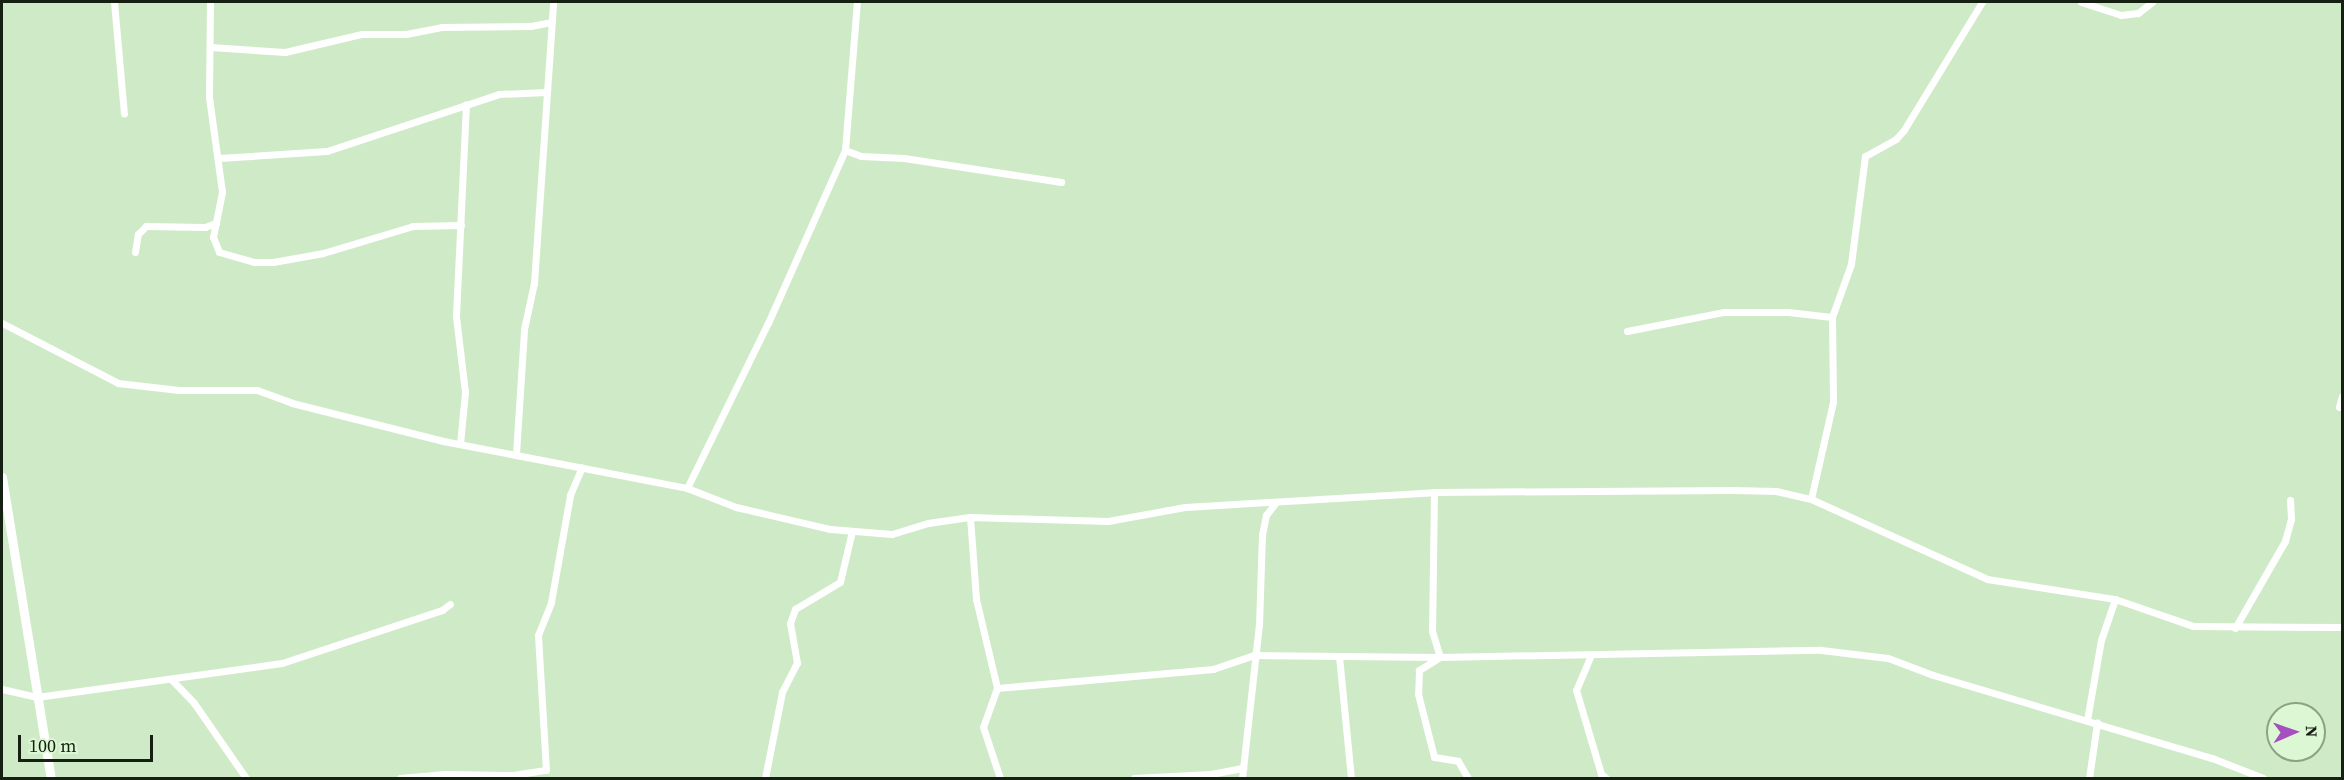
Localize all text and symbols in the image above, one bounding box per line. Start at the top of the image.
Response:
north arrow [2266,702,2326,762]
scale bar [21,723,156,761]
text: N [2301,725,2323,738]
text: 100 m [29,733,76,758]

